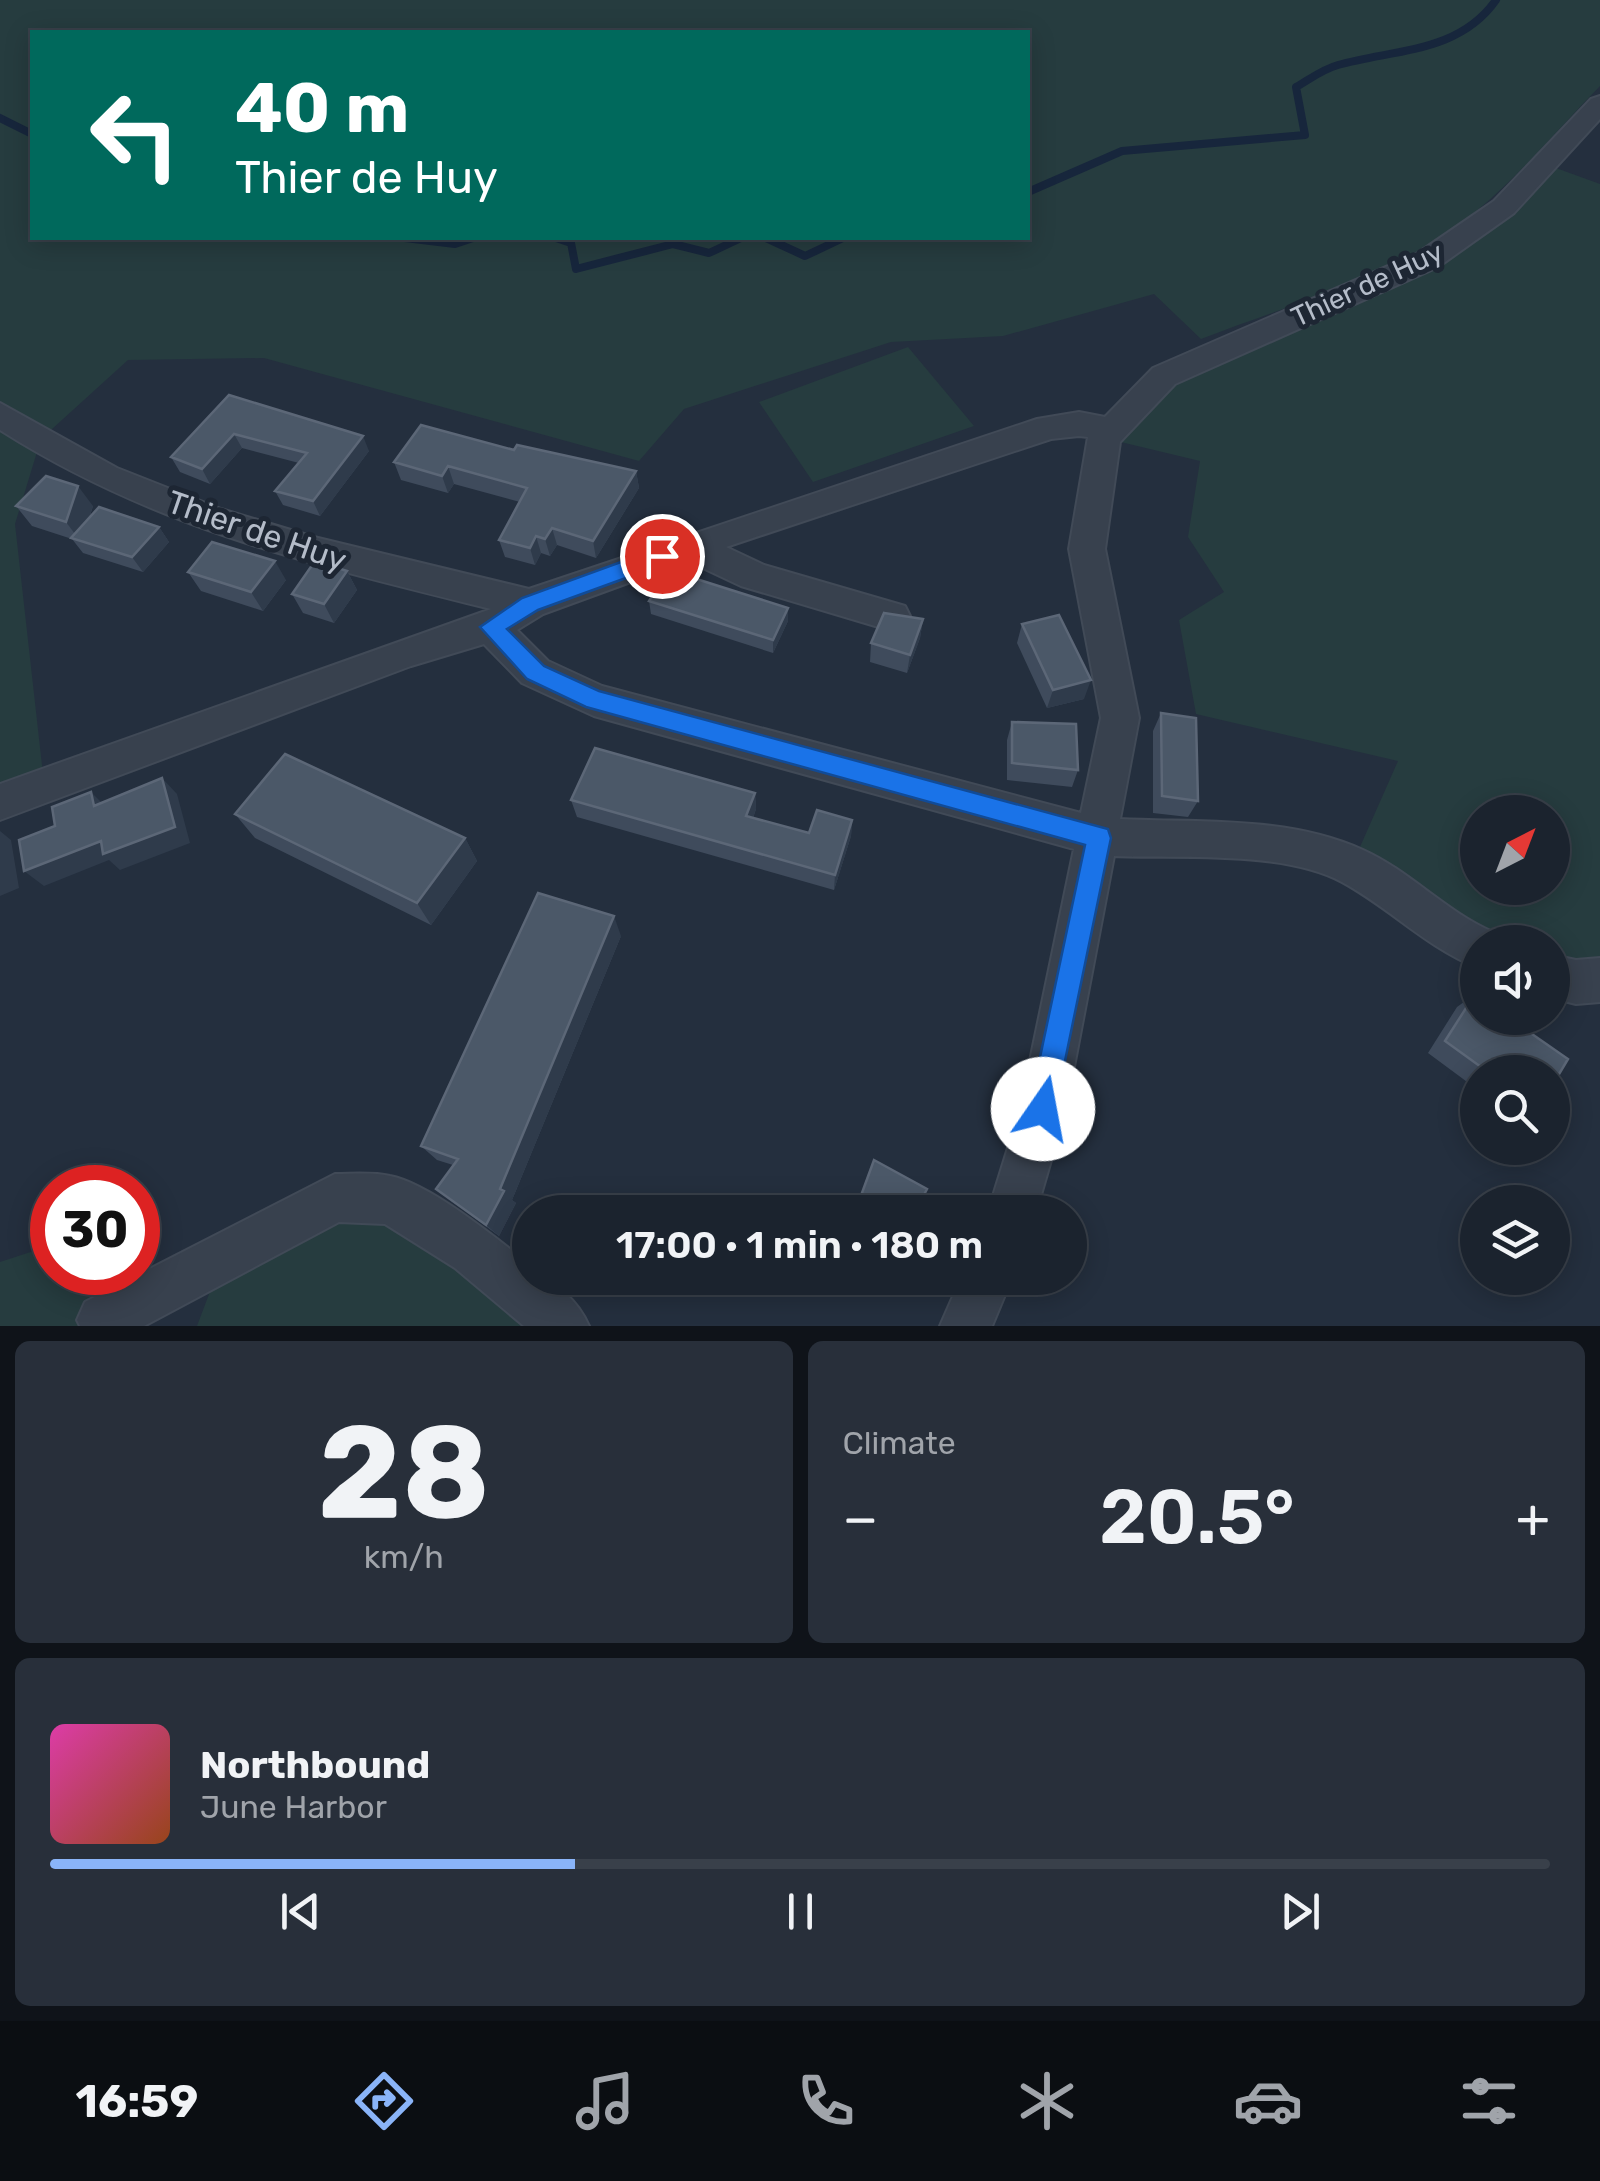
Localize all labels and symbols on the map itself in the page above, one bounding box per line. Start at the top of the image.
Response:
street label: Thier de Huy [1286,235,1448,334]
street label: Thier de Huy [162,483,352,579]
pin [620,514,705,599]
north arrow [1460,795,1570,905]
position arrow [991,1057,1095,1161]
speed limit sign: 30 [30,1165,160,1295]

